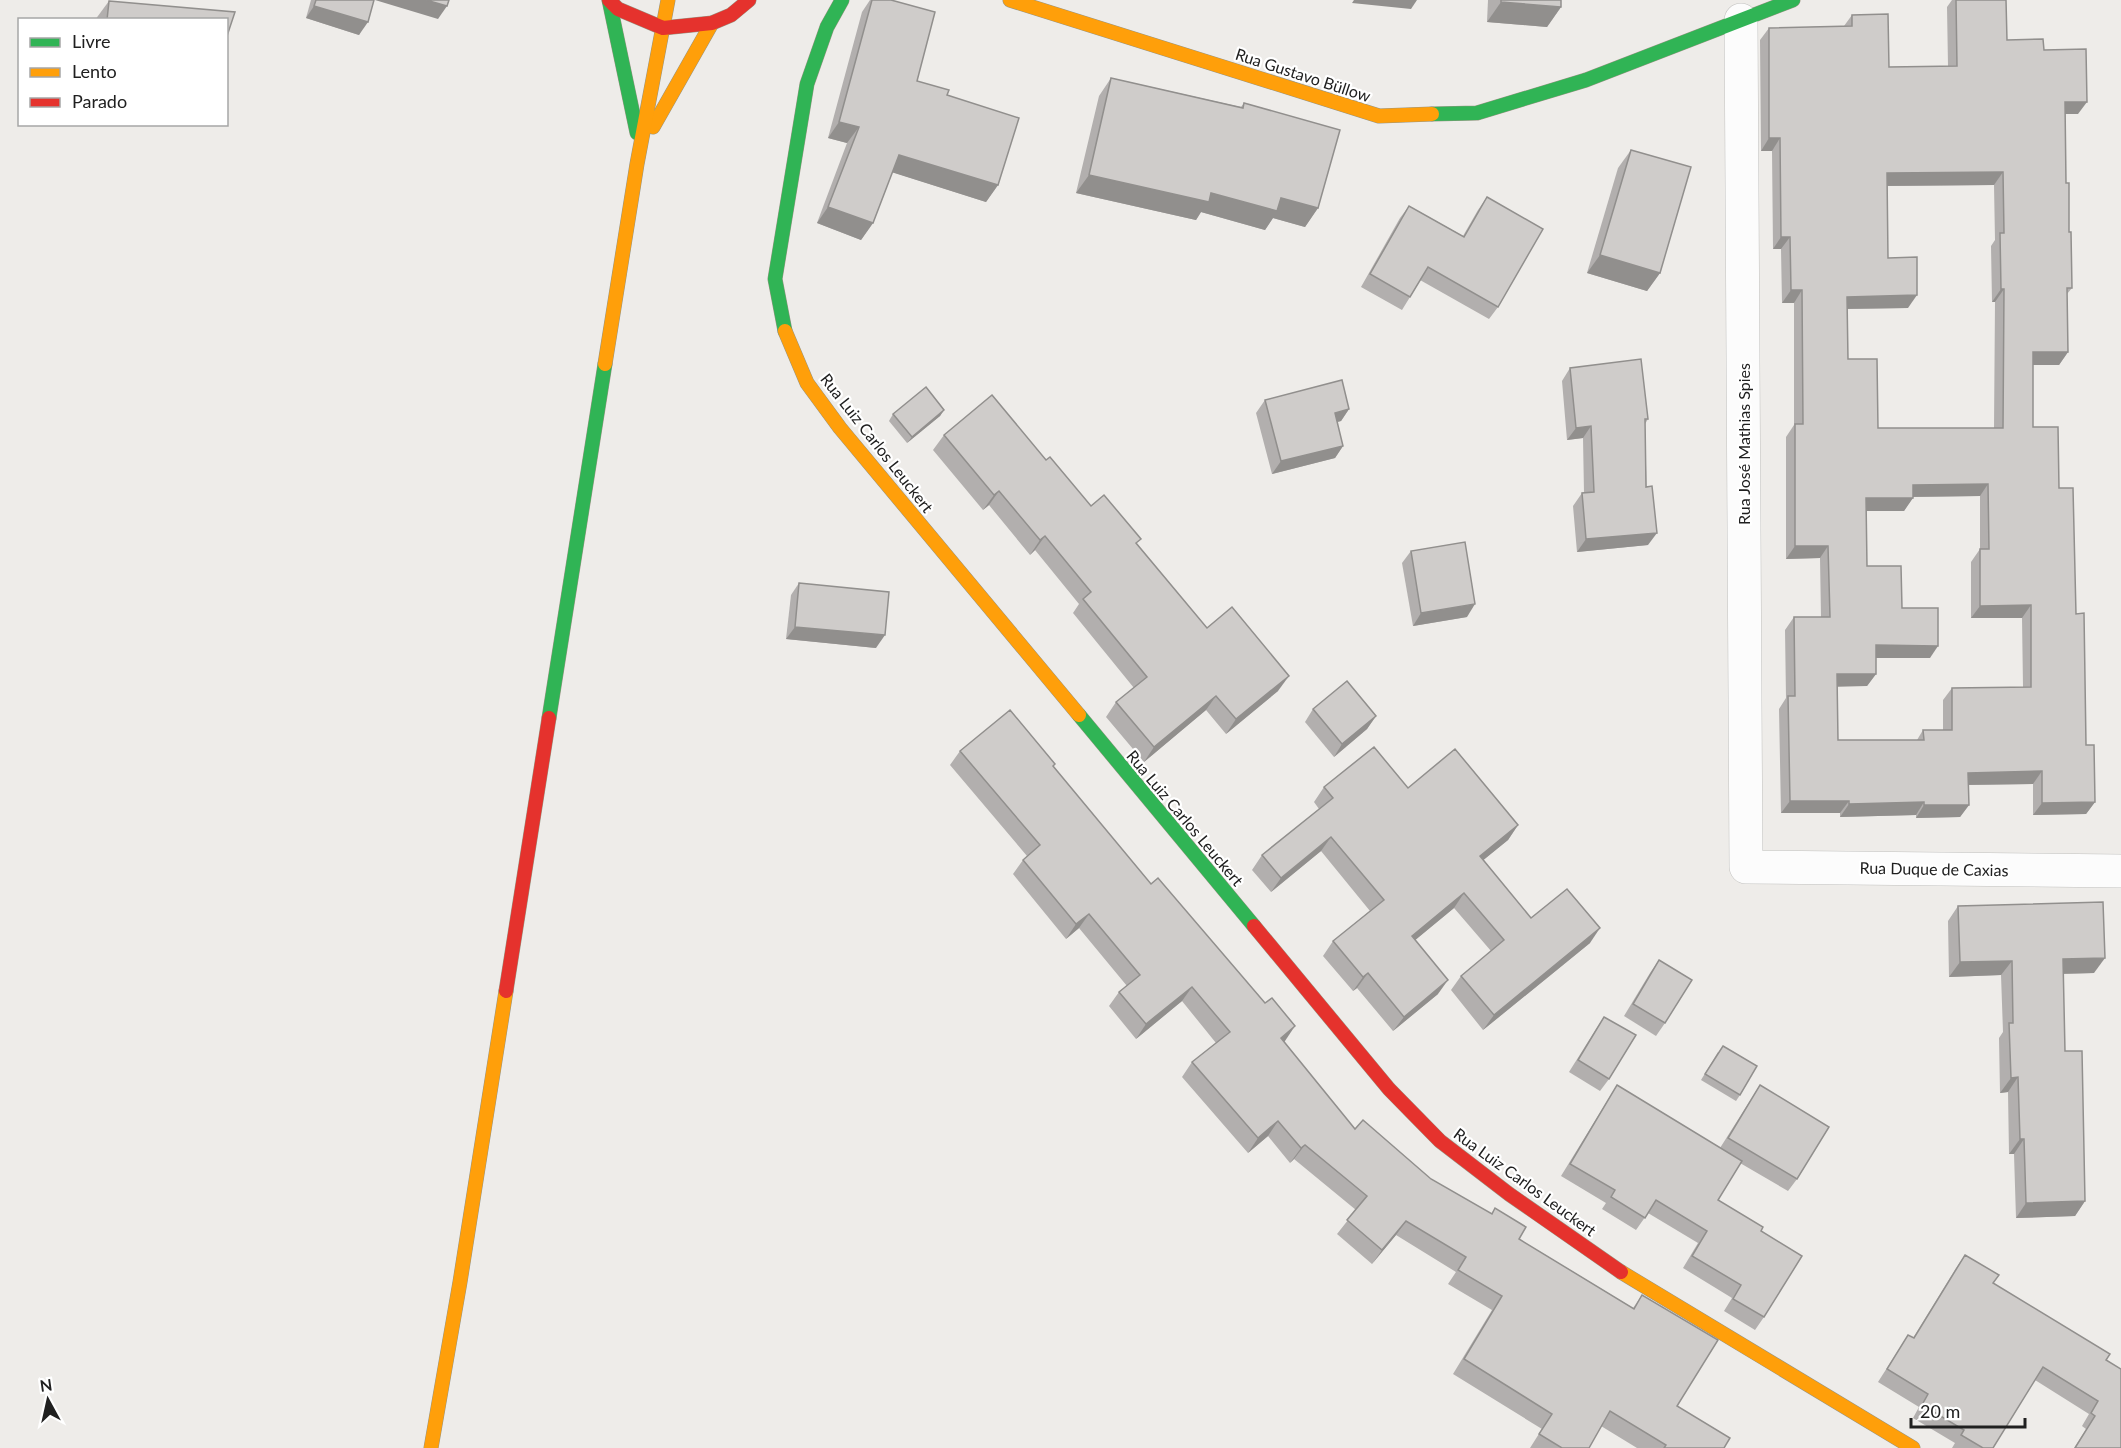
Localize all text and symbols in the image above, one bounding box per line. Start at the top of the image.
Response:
legend [18,18,228,126]
text: Livre [72,30,111,52]
street label: Rua Gustavo Büllow [1233,44,1374,105]
text: Lento [72,60,117,82]
text: Parado [72,90,127,112]
street label: Rua José Mathias Spies [1734,363,1753,525]
street label: Rua Luiz Carlos Leuckert [817,369,938,516]
street label: Rua Luiz Carlos Leuckert [1123,746,1248,890]
street label: Rua Duque de Caxias [1859,858,2009,879]
street label: Rua Luiz Carlos Leuckert [1450,1124,1600,1240]
north arrow [18,1370,78,1430]
text: N [38,1374,53,1395]
scale bar [1911,1391,2025,1429]
text: 20 m [1920,1400,1960,1422]

